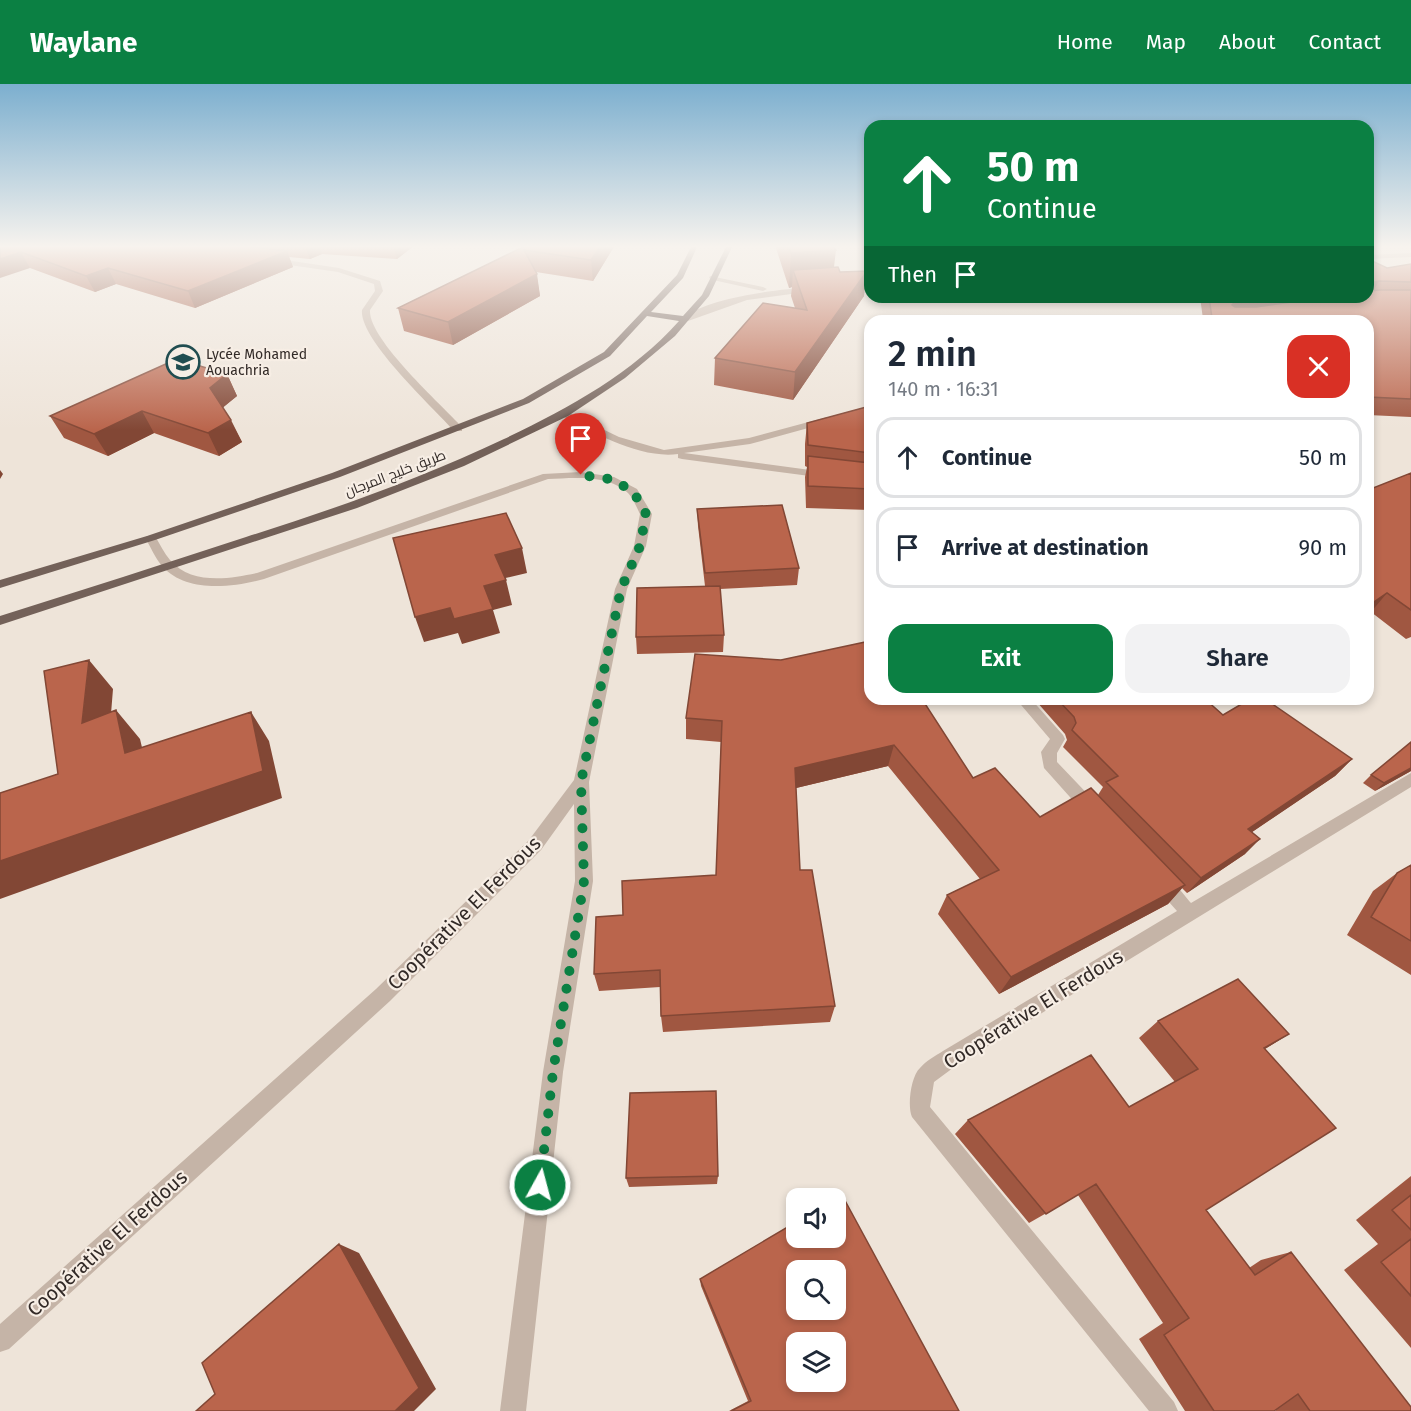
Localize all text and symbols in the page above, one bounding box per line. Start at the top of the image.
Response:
text: Waylane [30,26,137,59]
text: Home [1057,29,1113,55]
text: Map [1146,29,1186,55]
text: About [1219,29,1276,55]
text: Contact [1309,29,1381,55]
text: 50 m [987,142,1080,192]
icon: ahead [888,144,966,222]
text: Continue [987,193,1097,225]
icon: arrive [949,258,982,291]
text: Then [888,261,937,288]
text: 2 min [888,332,977,376]
button: close [1287,335,1350,398]
school or university icon: Lycée Mohamed Aouachria [165,344,201,380]
place label: Lycée Mohamed Aouachria [206,346,307,379]
text: 140 m · 16:31 [888,377,999,401]
pin [555,413,606,475]
icon: arrive [564,422,597,455]
icon: ahead [891,441,924,474]
text: Continue [942,444,1032,471]
text: 50 m [1299,444,1347,471]
street label: طريق خليج المرجان [342,446,448,501]
icon: arrive [891,531,924,564]
text: Arrive at destination [942,534,1149,561]
text: 90 m [1298,534,1347,561]
button: Exit [888,624,1113,693]
button: Share [1125,624,1350,693]
street label: Coopérative El Ferdous [382,831,546,995]
street label: Coopérative El Ferdous [939,944,1127,1074]
position arrow [508,1153,572,1217]
street label: Coopérative El Ferdous [22,1165,192,1321]
map controls [786,1188,846,1392]
button: sound [786,1188,846,1248]
button: search [786,1260,846,1320]
button: layers [786,1332,846,1392]

